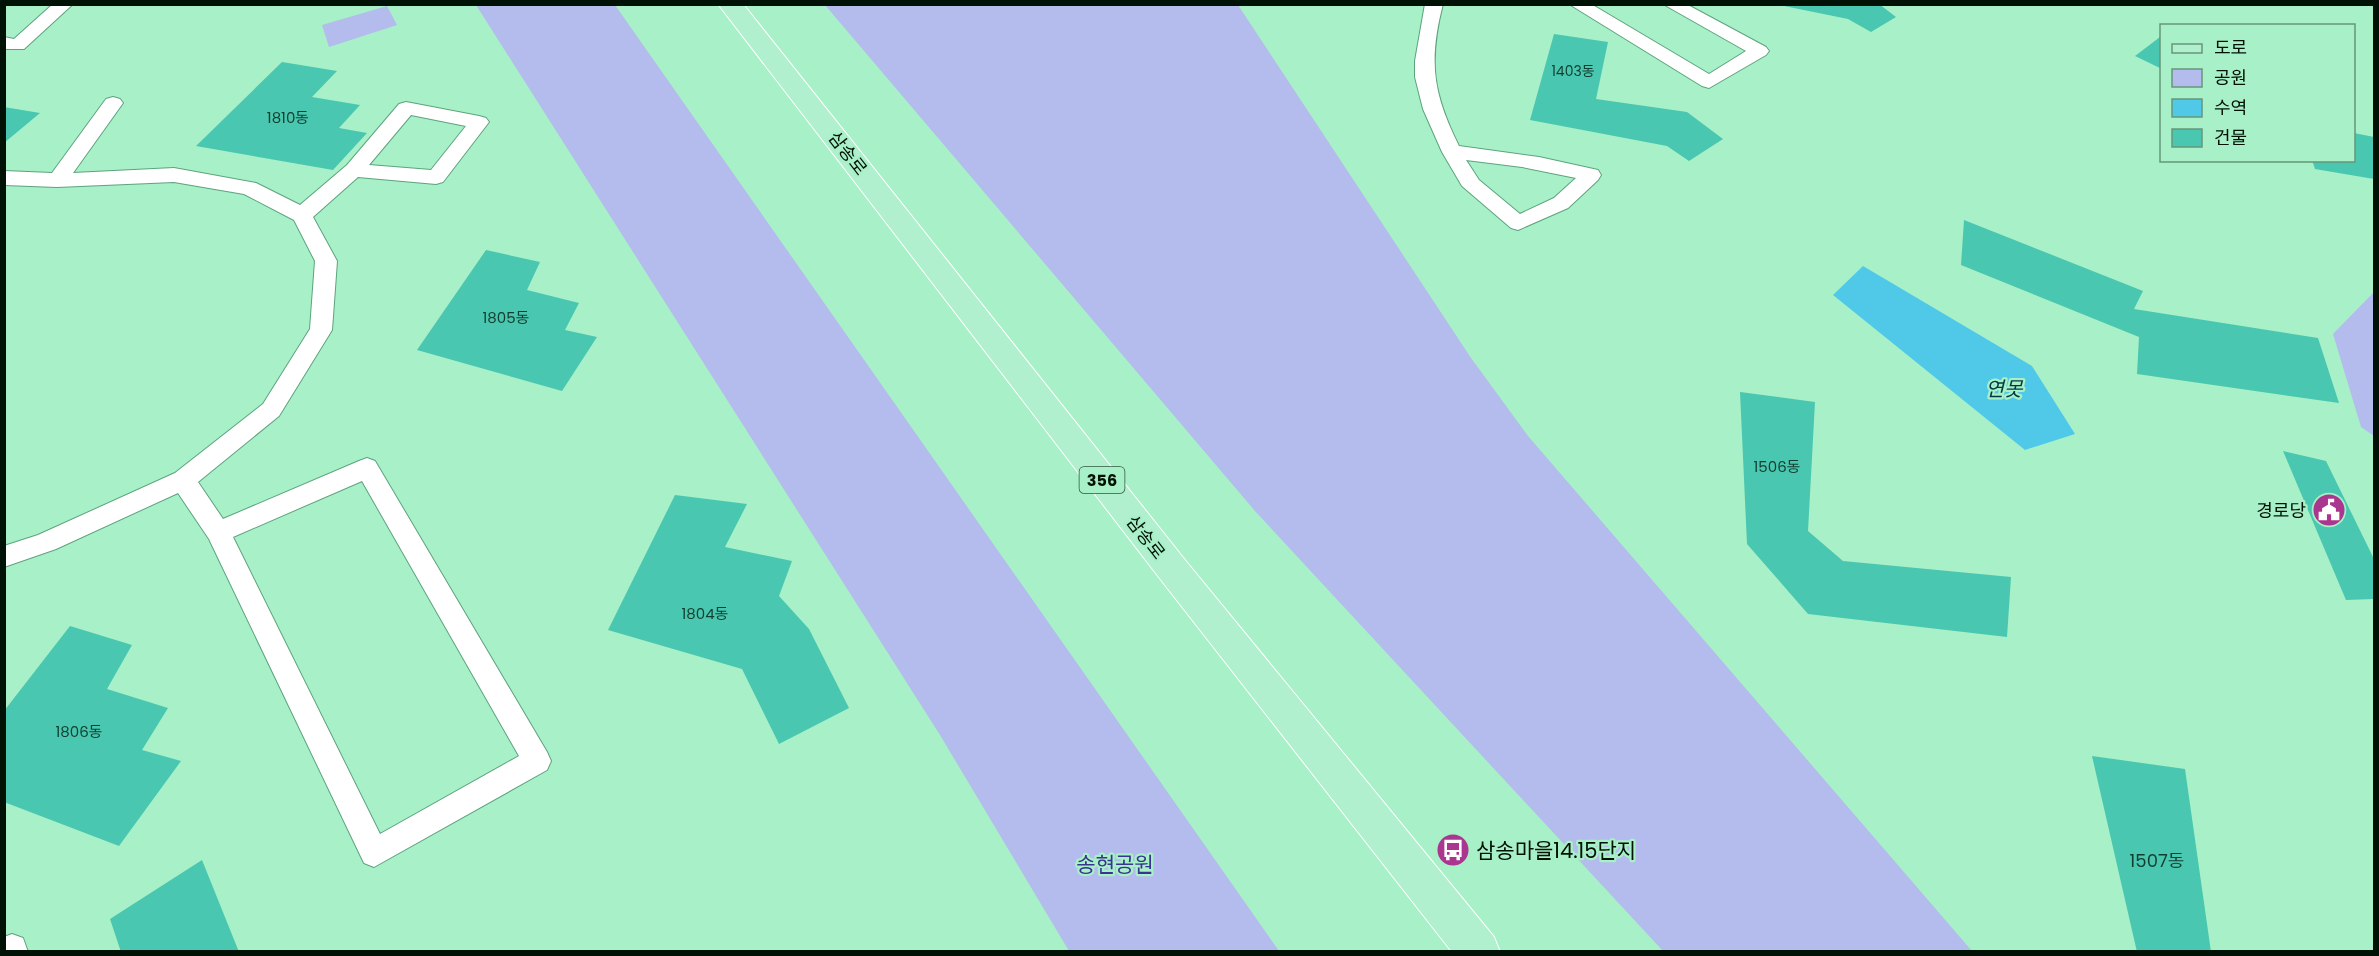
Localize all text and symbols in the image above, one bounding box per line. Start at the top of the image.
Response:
legend [2160,24,2355,162]
text: 도로 [2214,35,2247,60]
house number: 1403동 [1551,61,1595,81]
text: 공원 [2214,65,2247,90]
text: 수역 [2214,95,2247,120]
house number: 1810동 [267,107,309,128]
text: 건물 [2214,125,2247,150]
street label: 삼송로 [823,126,873,180]
house number: 1805동 [483,307,529,328]
water label: 연못 [1986,375,2024,403]
house number: 1506동 [1754,456,1800,477]
road number: 356 [1080,467,1124,493]
public building icon: 경로당 [2311,492,2347,528]
place label: 경로당 [2256,498,2306,523]
street label: 삼송로 [1121,510,1171,564]
house number: 1804동 [682,603,728,624]
house number: 1806동 [55,721,103,742]
bus stop icon: 삼송마을14.15단지 [1435,832,1471,868]
place label: 삼송마을14.15단지 [1476,836,1636,865]
house number: 1507동 [2130,848,2184,873]
park label: 송현공원 [1076,850,1154,879]

